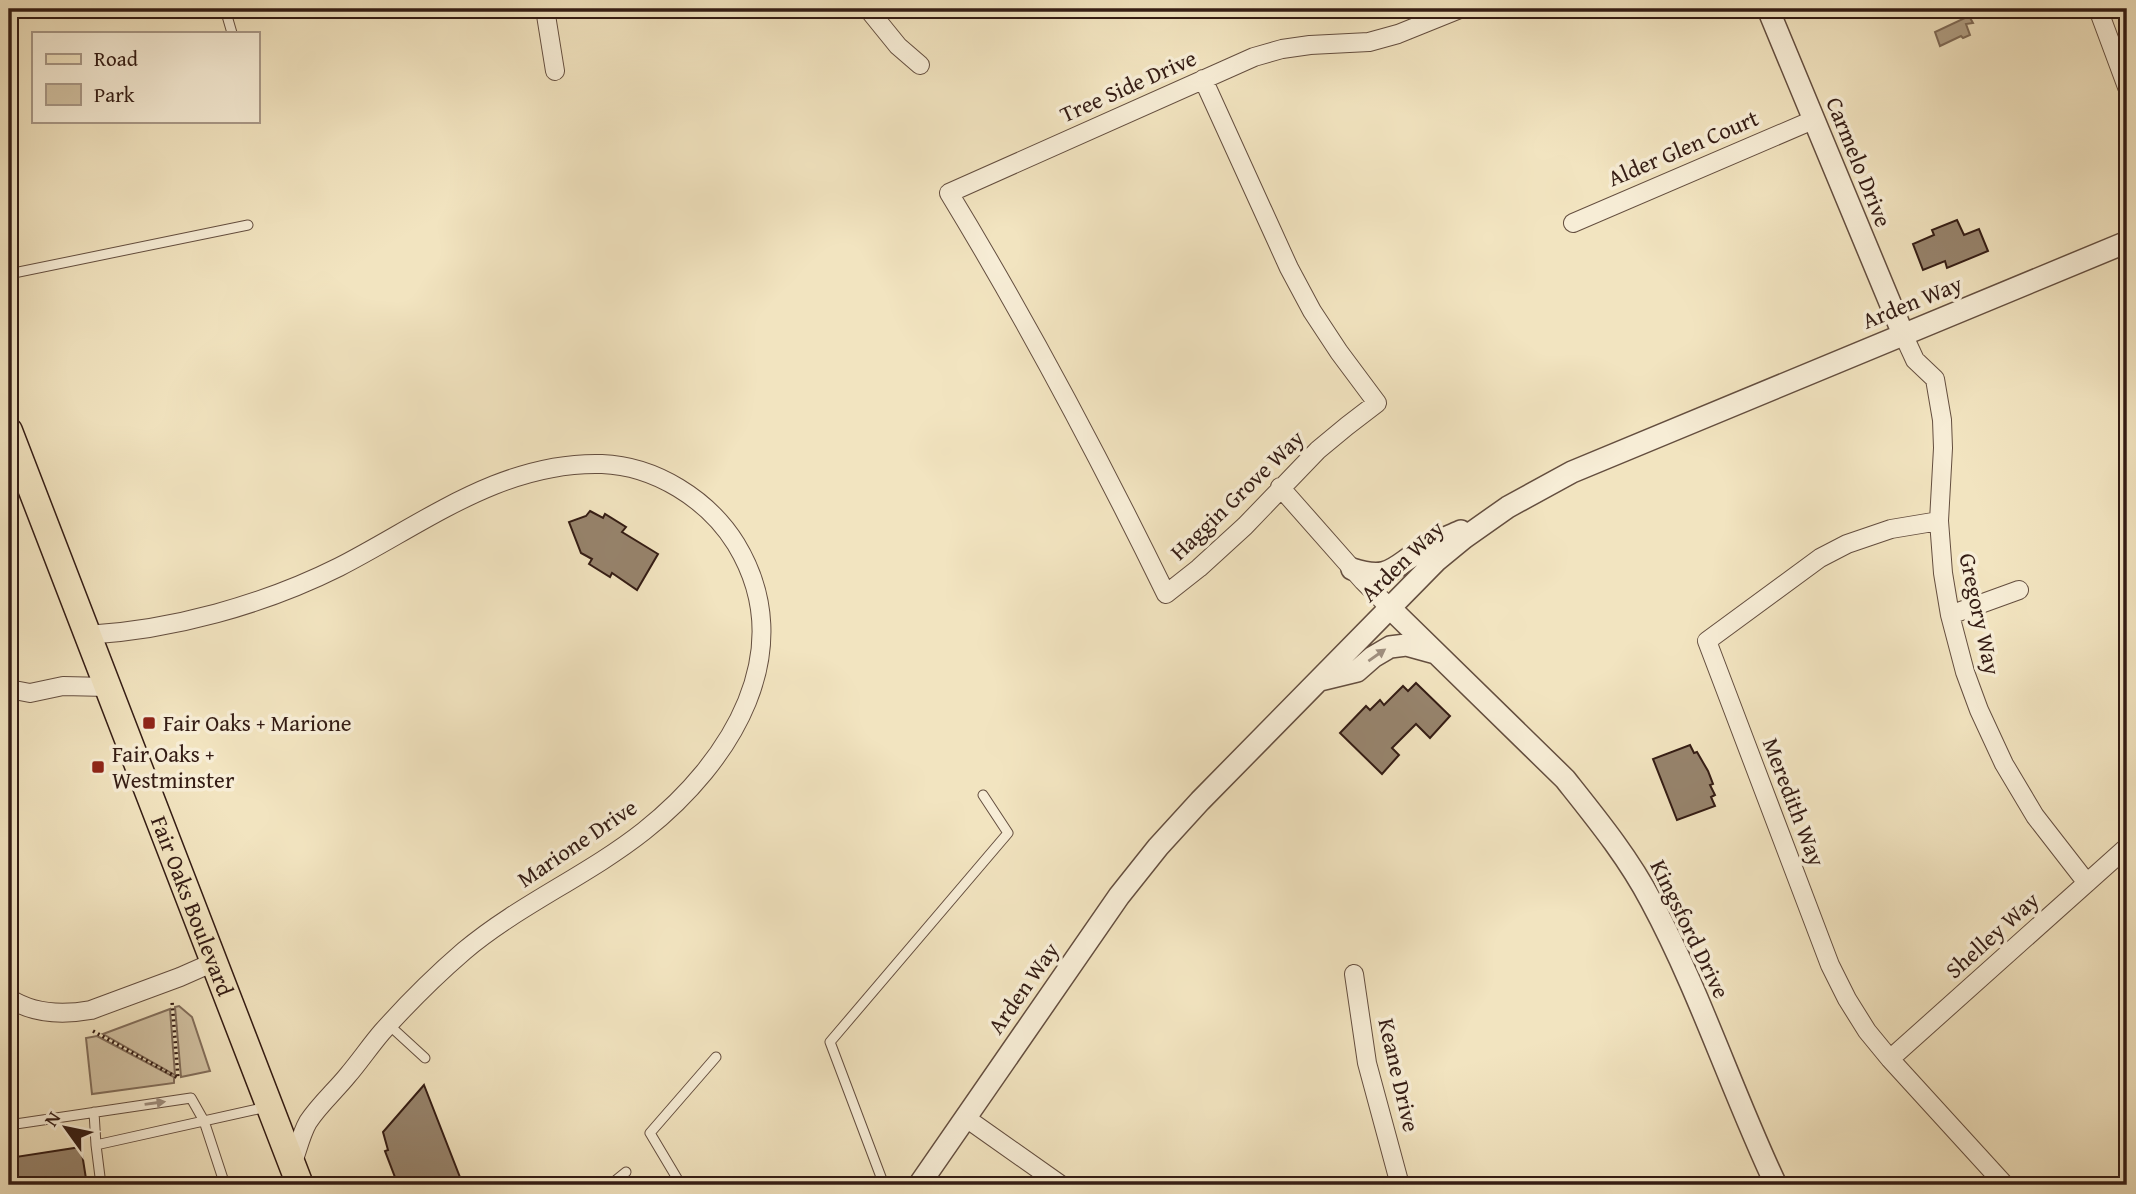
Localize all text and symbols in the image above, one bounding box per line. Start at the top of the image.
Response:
legend [32,32,259,122]
street label: Tree Side Drive [1054,41,1201,130]
text: Road [94,43,139,74]
text: Park [94,79,135,110]
street label: Carmelo Drive [1818,92,1900,232]
street label: Alder Glen Court [1602,101,1763,194]
street label: Arden Way [1857,266,1967,337]
street label: Haggin Grove Way [1162,422,1312,567]
street label: Arden Way [1352,512,1451,609]
street label: Gregory Way [1951,550,2010,678]
one-way arrow [1368,648,1386,662]
place label: Fair Oaks + Marione [163,706,352,739]
marker: Fair Oaks + Marione [141,715,157,731]
street label: Meredith Way [1755,733,1834,871]
place label: Fair Oaks + Westminster [112,737,235,796]
marker: Fair Oaks + Westminster [90,759,106,775]
street label: Marione Drive [510,790,643,895]
street label: Fair Oaks Boulevard [143,811,243,1001]
street label: Kingsford Drive [1643,854,1738,1004]
street label: Shelley Way [1937,883,2046,986]
street label: Arden Way [979,935,1067,1040]
street label: Keane Drive [1370,1015,1429,1135]
north arrow [32,1092,102,1162]
one-way arrow [144,1098,166,1109]
text: N [37,1106,67,1132]

